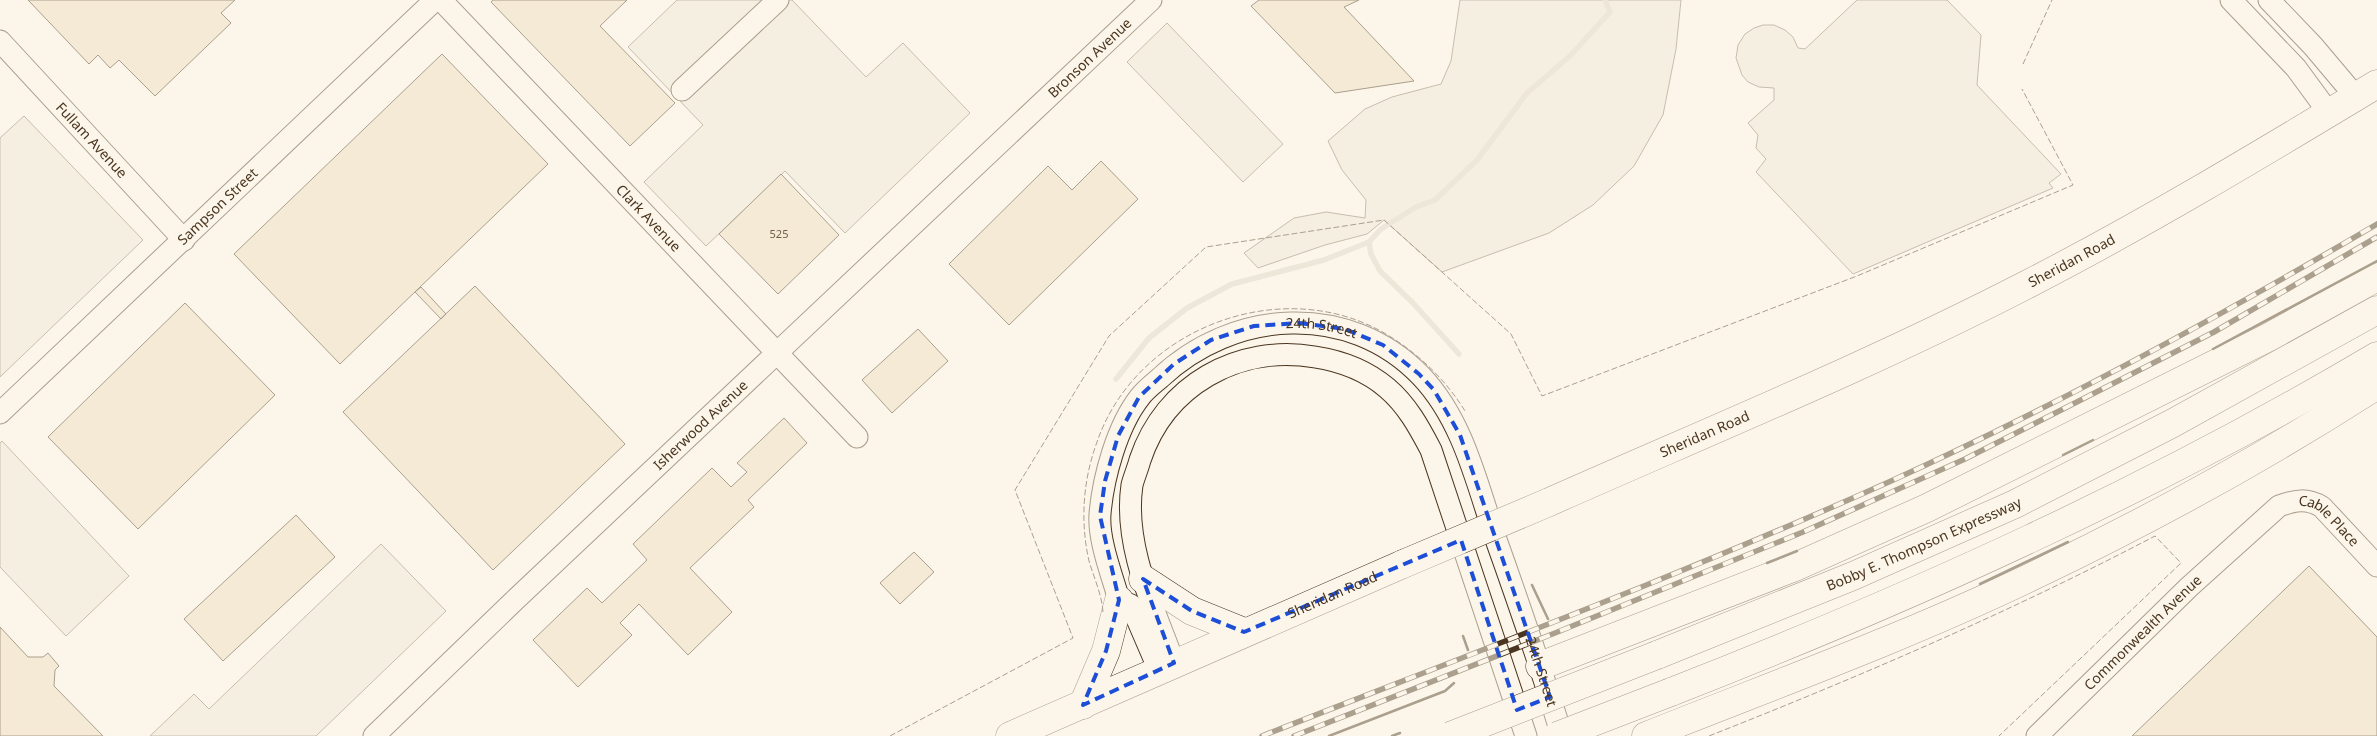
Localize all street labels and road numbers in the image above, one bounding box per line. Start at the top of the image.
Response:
street label: Bronson Avenue [1043,13,1135,102]
street label: Fullam Avenue [52,98,132,182]
street label: Sampson Street [173,163,261,249]
street label: Clark Avenue [612,180,686,256]
street label: Sheridan Road [2025,229,2118,291]
street label: 24th Street [1285,313,1360,342]
street label: Isherwood Avenue [649,375,752,474]
street label: Sheridan Road [1657,406,1752,462]
street label: Cable Place [2298,491,2364,550]
street label: Bobby E. Thompson Expressway [1823,492,2025,595]
street label: Sheridan Road [1284,566,1380,622]
street label: Commonwealth Avenue [2079,570,2205,694]
street label: 24th Street [1521,634,1562,709]

